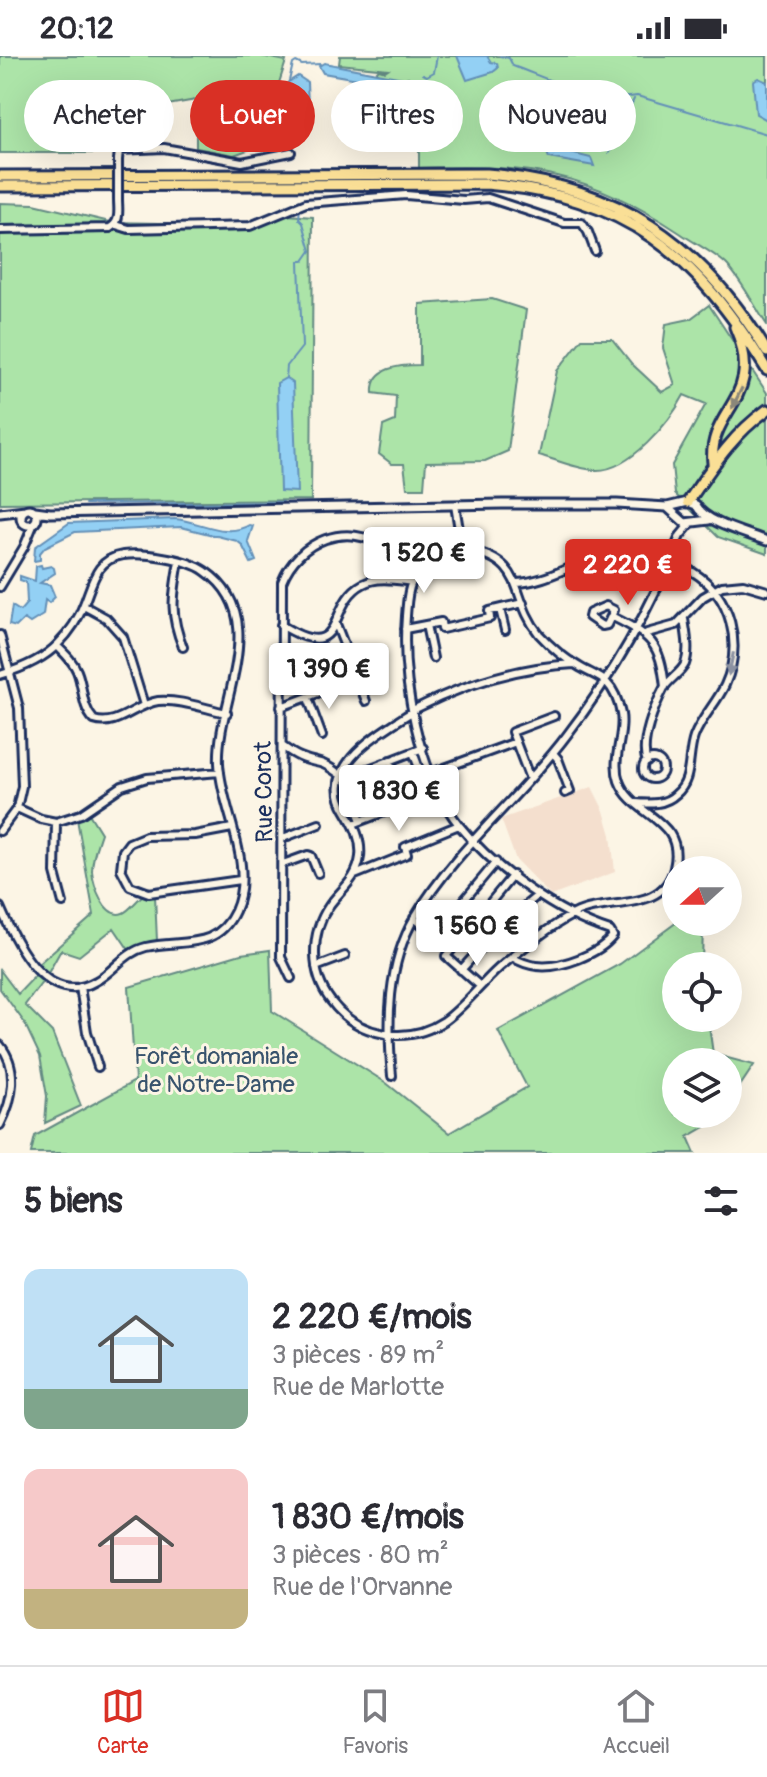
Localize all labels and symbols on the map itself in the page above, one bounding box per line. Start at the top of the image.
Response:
one-way arrow [730,386,744,409]
pin: 1 520 € [350,527,498,595]
pin: 2 220 € [554,539,702,607]
pin: 1 390 € [255,643,403,711]
one-way arrow [724,652,736,677]
street label: Rue Corot [249,741,279,843]
pin: 1 830 € [325,765,473,833]
north arrow [662,856,742,936]
pin: 1 560 € [403,900,551,968]
park label: Forêt domaniale de Notre-Dame [134,1042,298,1099]

